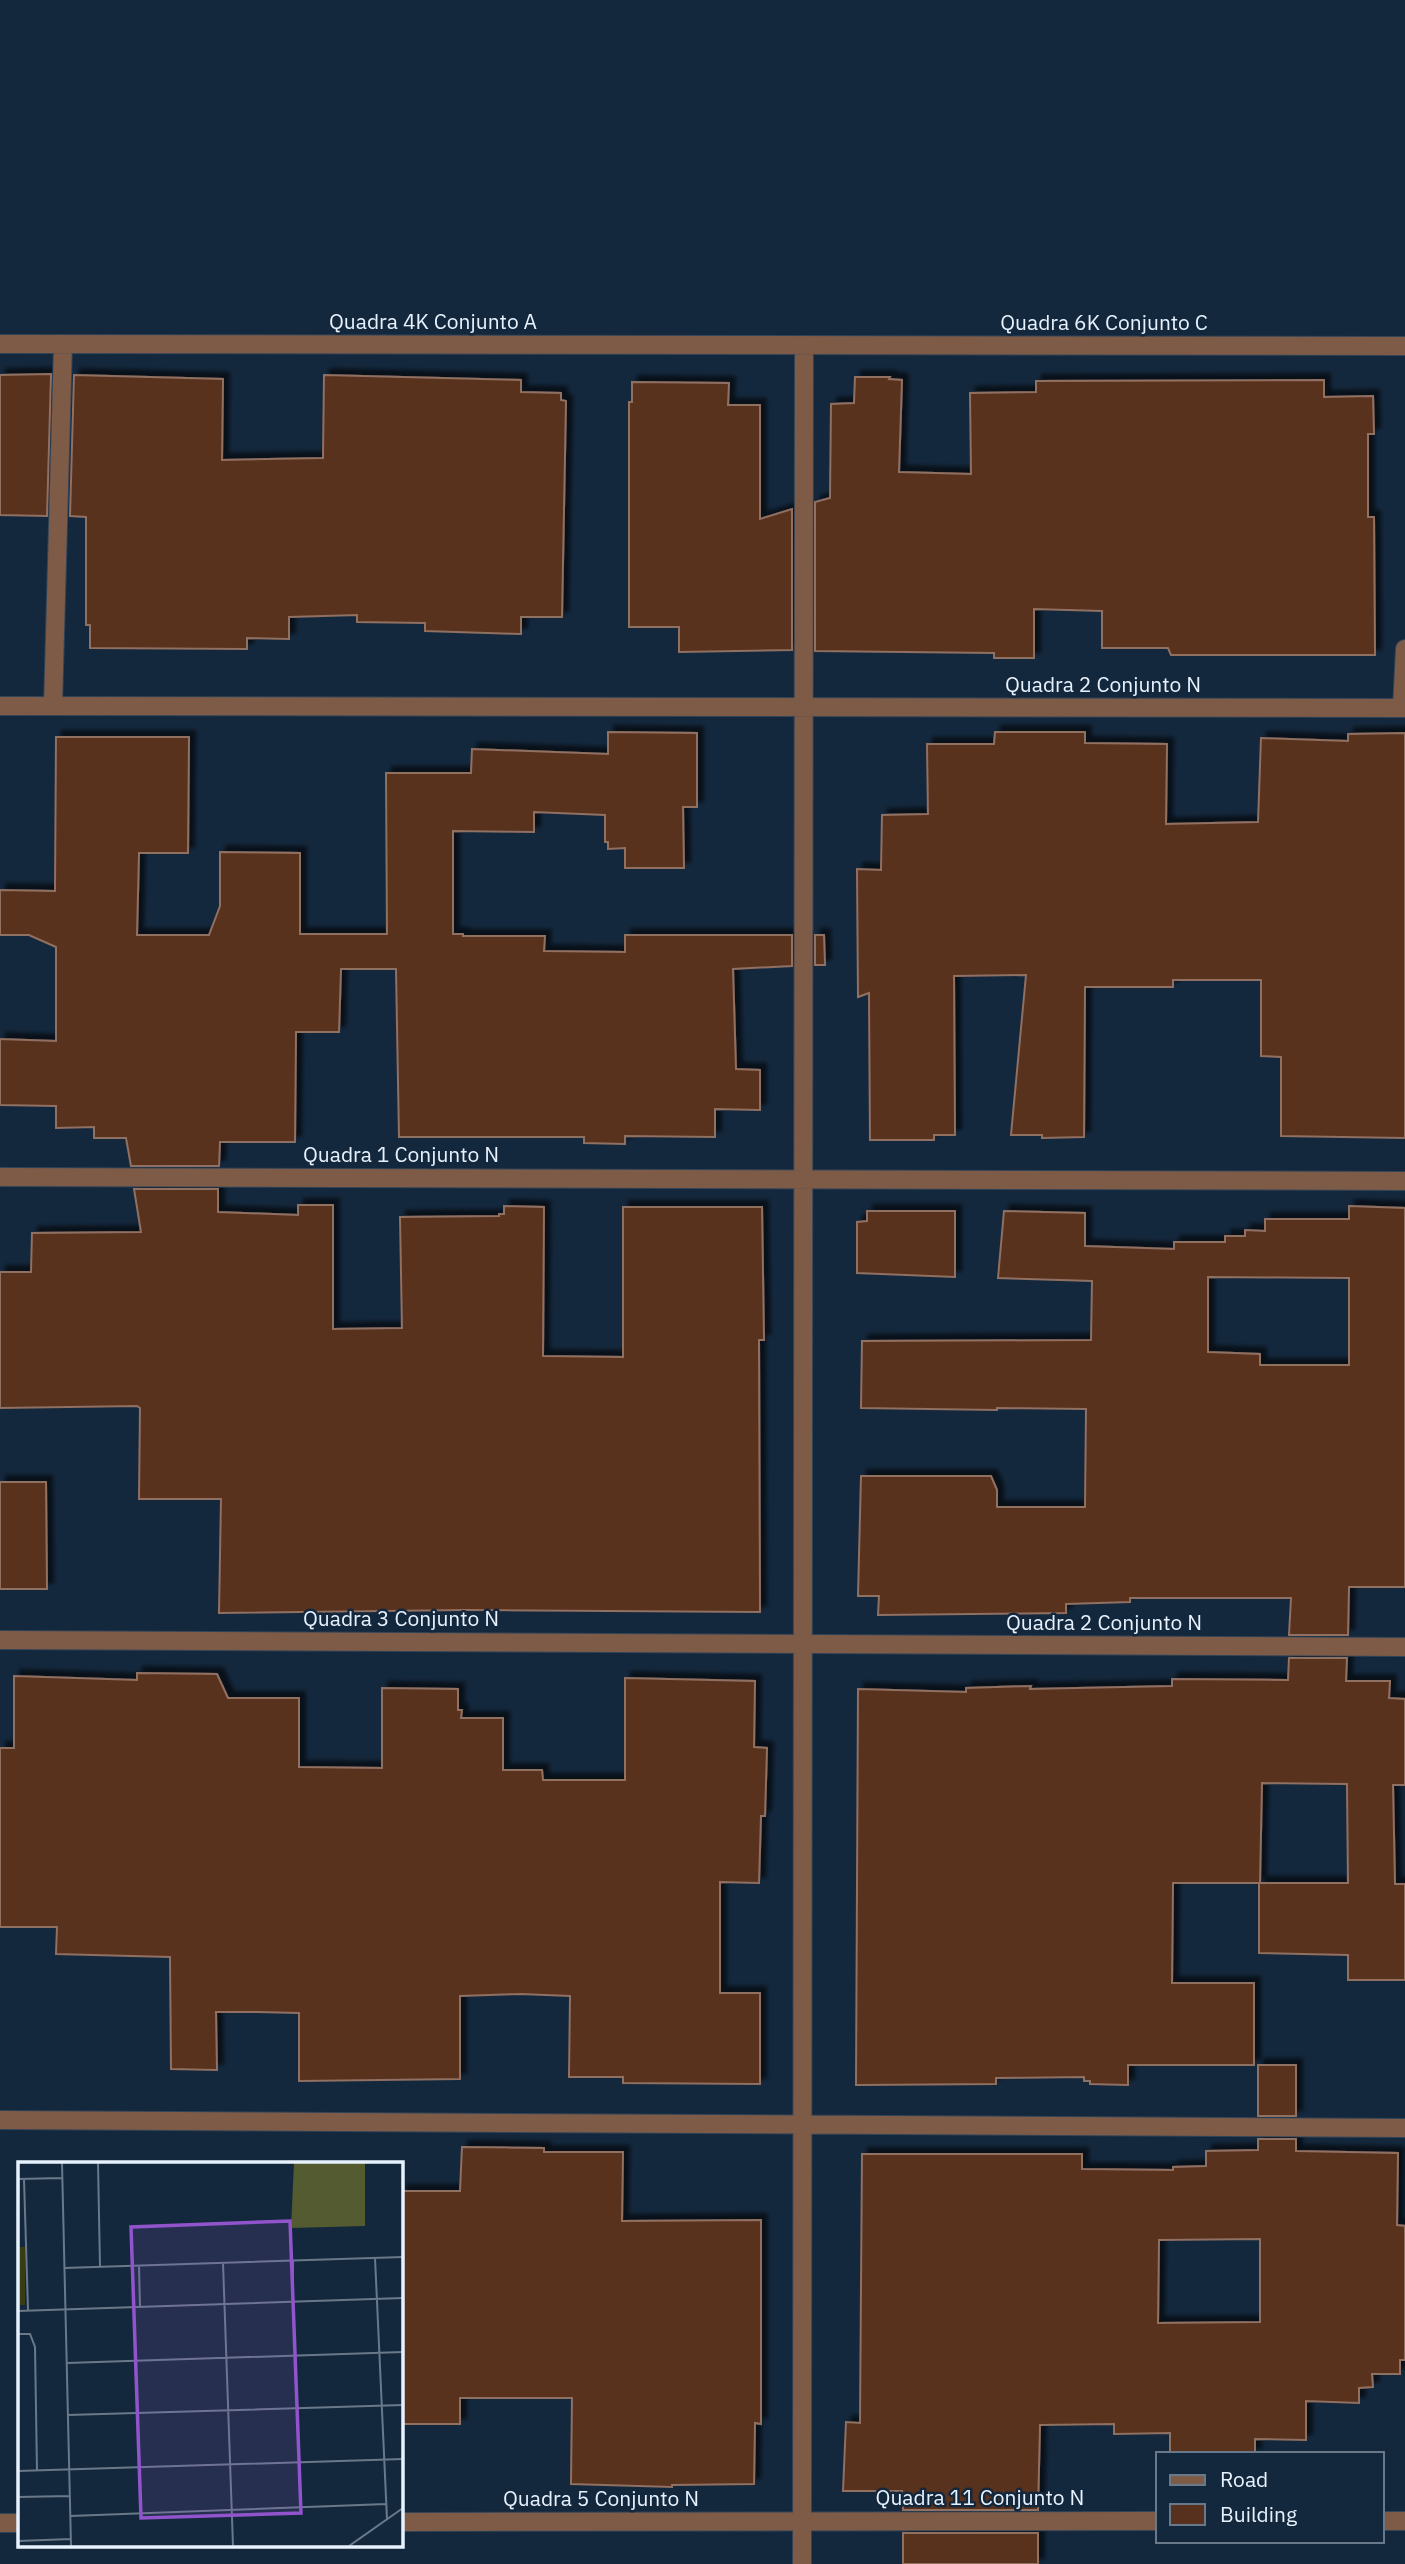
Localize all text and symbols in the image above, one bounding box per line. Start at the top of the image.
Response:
street label: Quadra 4K Conjunto A [329,307,537,335]
street label: Quadra 6K Conjunto C [1000,308,1208,336]
street label: Quadra 2 Conjunto N [1005,670,1201,698]
street label: Quadra 1 Conjunto N [303,1140,499,1168]
street label: Quadra 3 Conjunto N [303,1604,499,1632]
street label: Quadra 2 Conjunto N [1006,1608,1202,1636]
inset map [18,2162,402,2546]
legend [1156,2452,1384,2543]
text: Road [1220,2465,1268,2493]
street label: Quadra 11 Conjunto N [876,2483,1084,2511]
street label: Quadra 5 Conjunto N [503,2484,699,2512]
text: Building [1220,2500,1297,2528]

